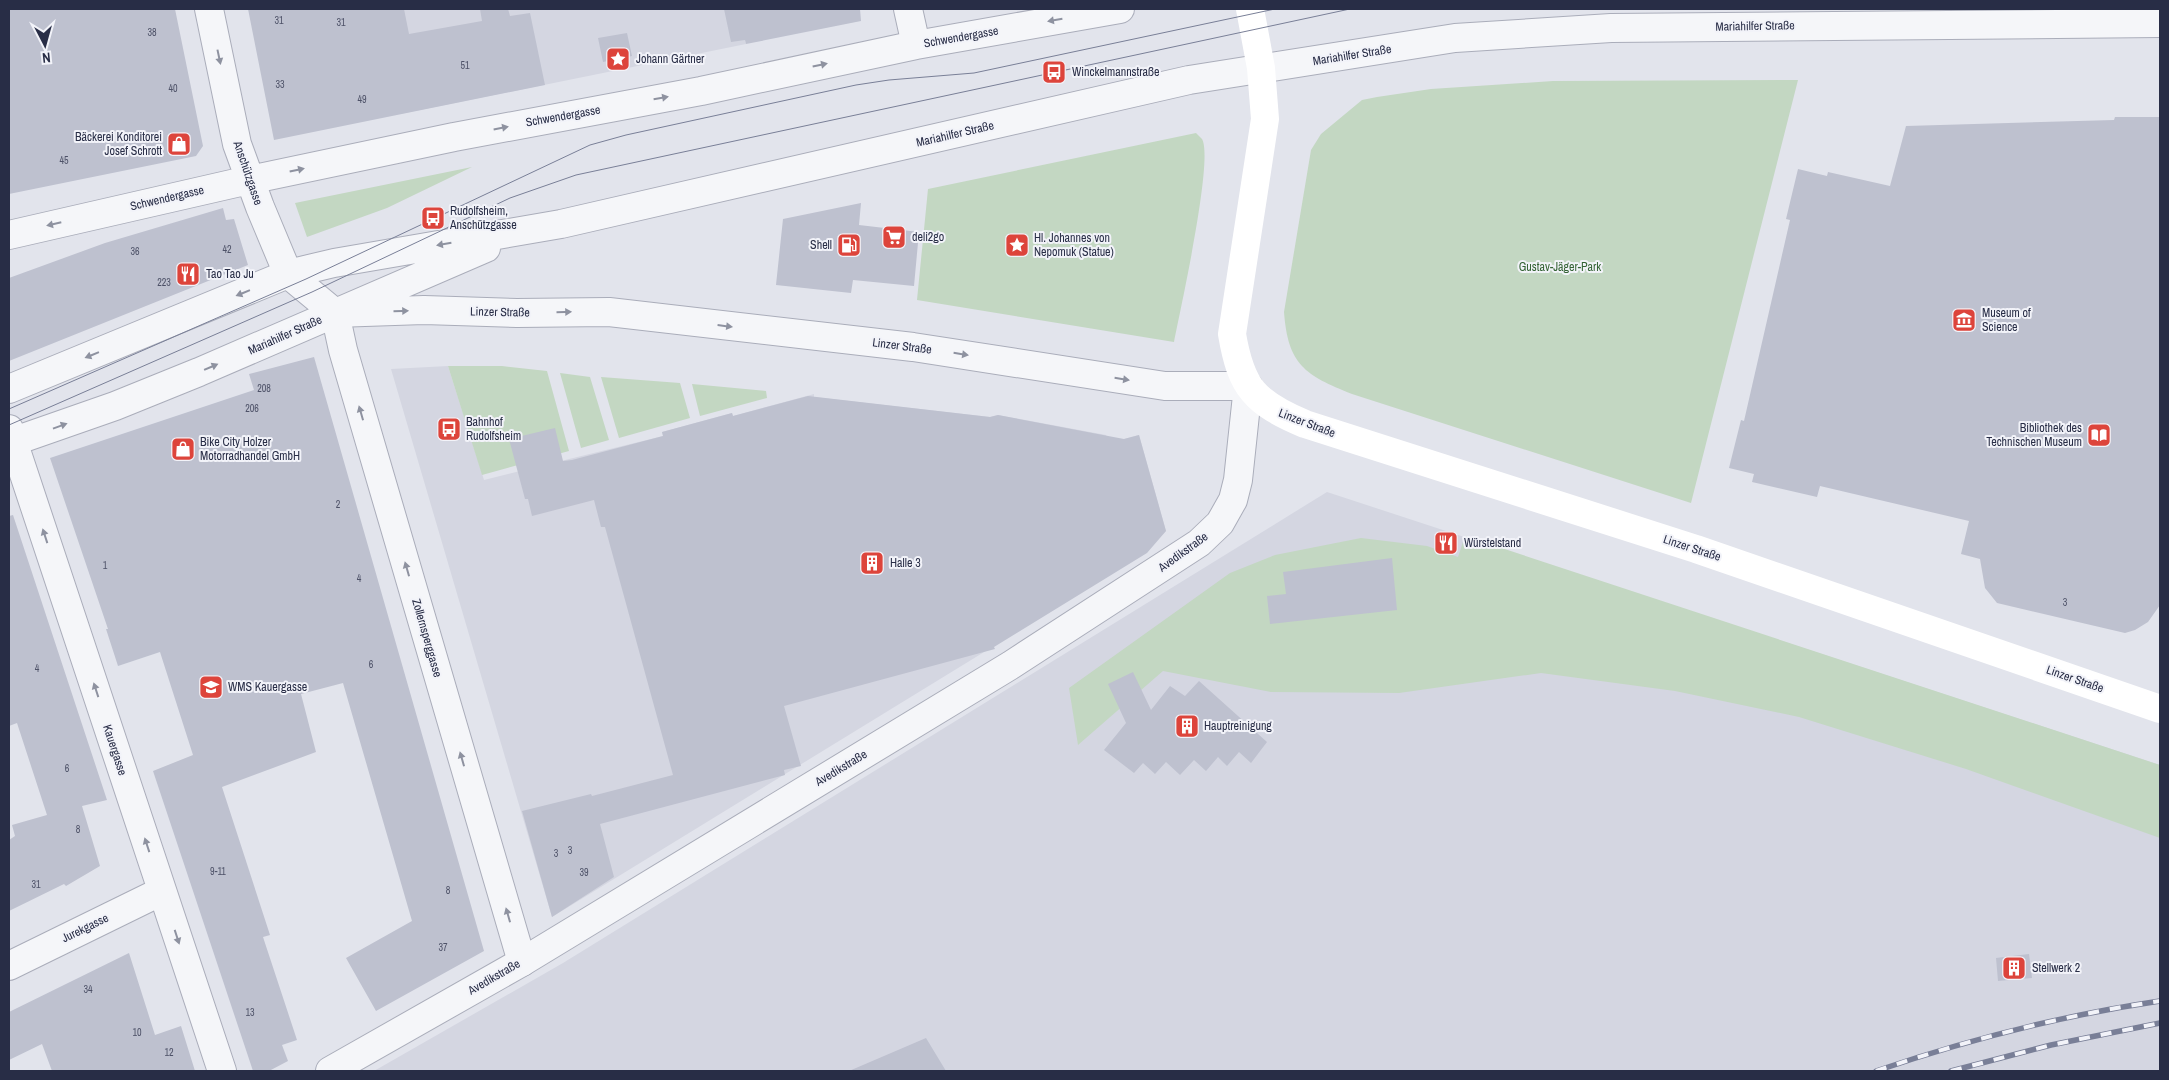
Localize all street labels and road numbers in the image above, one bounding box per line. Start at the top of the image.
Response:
street label: Mariahilfer Straße [1715,17,1795,35]
street label: Schwendergasse [922,23,1000,51]
street label: Mariahilfer Straße [1312,41,1392,69]
street label: Schwendergasse [524,102,602,130]
street label: Mariahilfer Straße [915,117,995,151]
street label: Anschützgasse [229,138,266,207]
street label: Schwendergasse [128,182,206,214]
street label: Linzer Straße [470,303,530,321]
street label: Mariahilfer Straße [246,312,324,358]
street label: Linzer Straße [871,334,933,358]
street label: Linzer Straße [1276,405,1338,441]
street label: Avedikstraße [1154,529,1211,576]
street label: Linzer Straße [1661,531,1723,565]
street label: Zollernsperggasse [408,597,446,679]
street label: Linzer Straße [2044,662,2106,696]
street label: Kauergasse [99,723,131,777]
street label: Avedikstraße [811,746,870,790]
street label: Jurekgasse [59,910,111,946]
street label: Avedikstraße [464,956,523,999]

